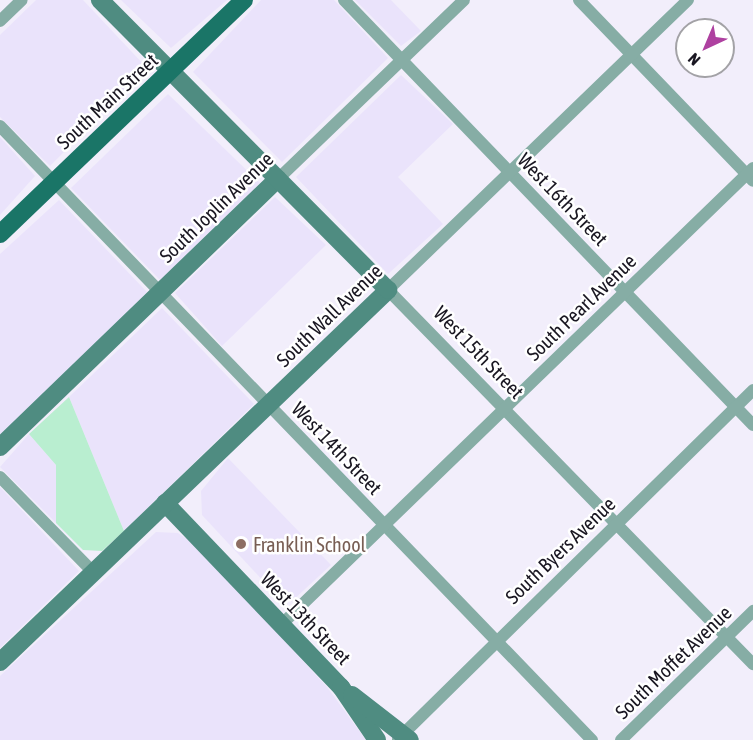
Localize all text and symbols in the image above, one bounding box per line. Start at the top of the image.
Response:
north arrow [675,18,735,78]
street label: South Main Street [52,48,162,154]
text: N [684,50,704,69]
street label: South Joplin Avenue [154,147,278,267]
street label: West 16th Street [513,148,613,250]
street label: South Pearl Avenue [521,249,641,365]
street label: South Wall Avenue [271,259,387,371]
street label: West 15th Street [429,301,529,403]
street label: West 14th Street [287,397,387,499]
street label: South Byers Avenue [500,492,620,608]
place label: Franklin School [253,532,366,556]
marker: Franklin School [234,537,248,551]
street label: West 13th Street [256,567,356,669]
street label: South Moffet Avenue [610,600,736,724]

